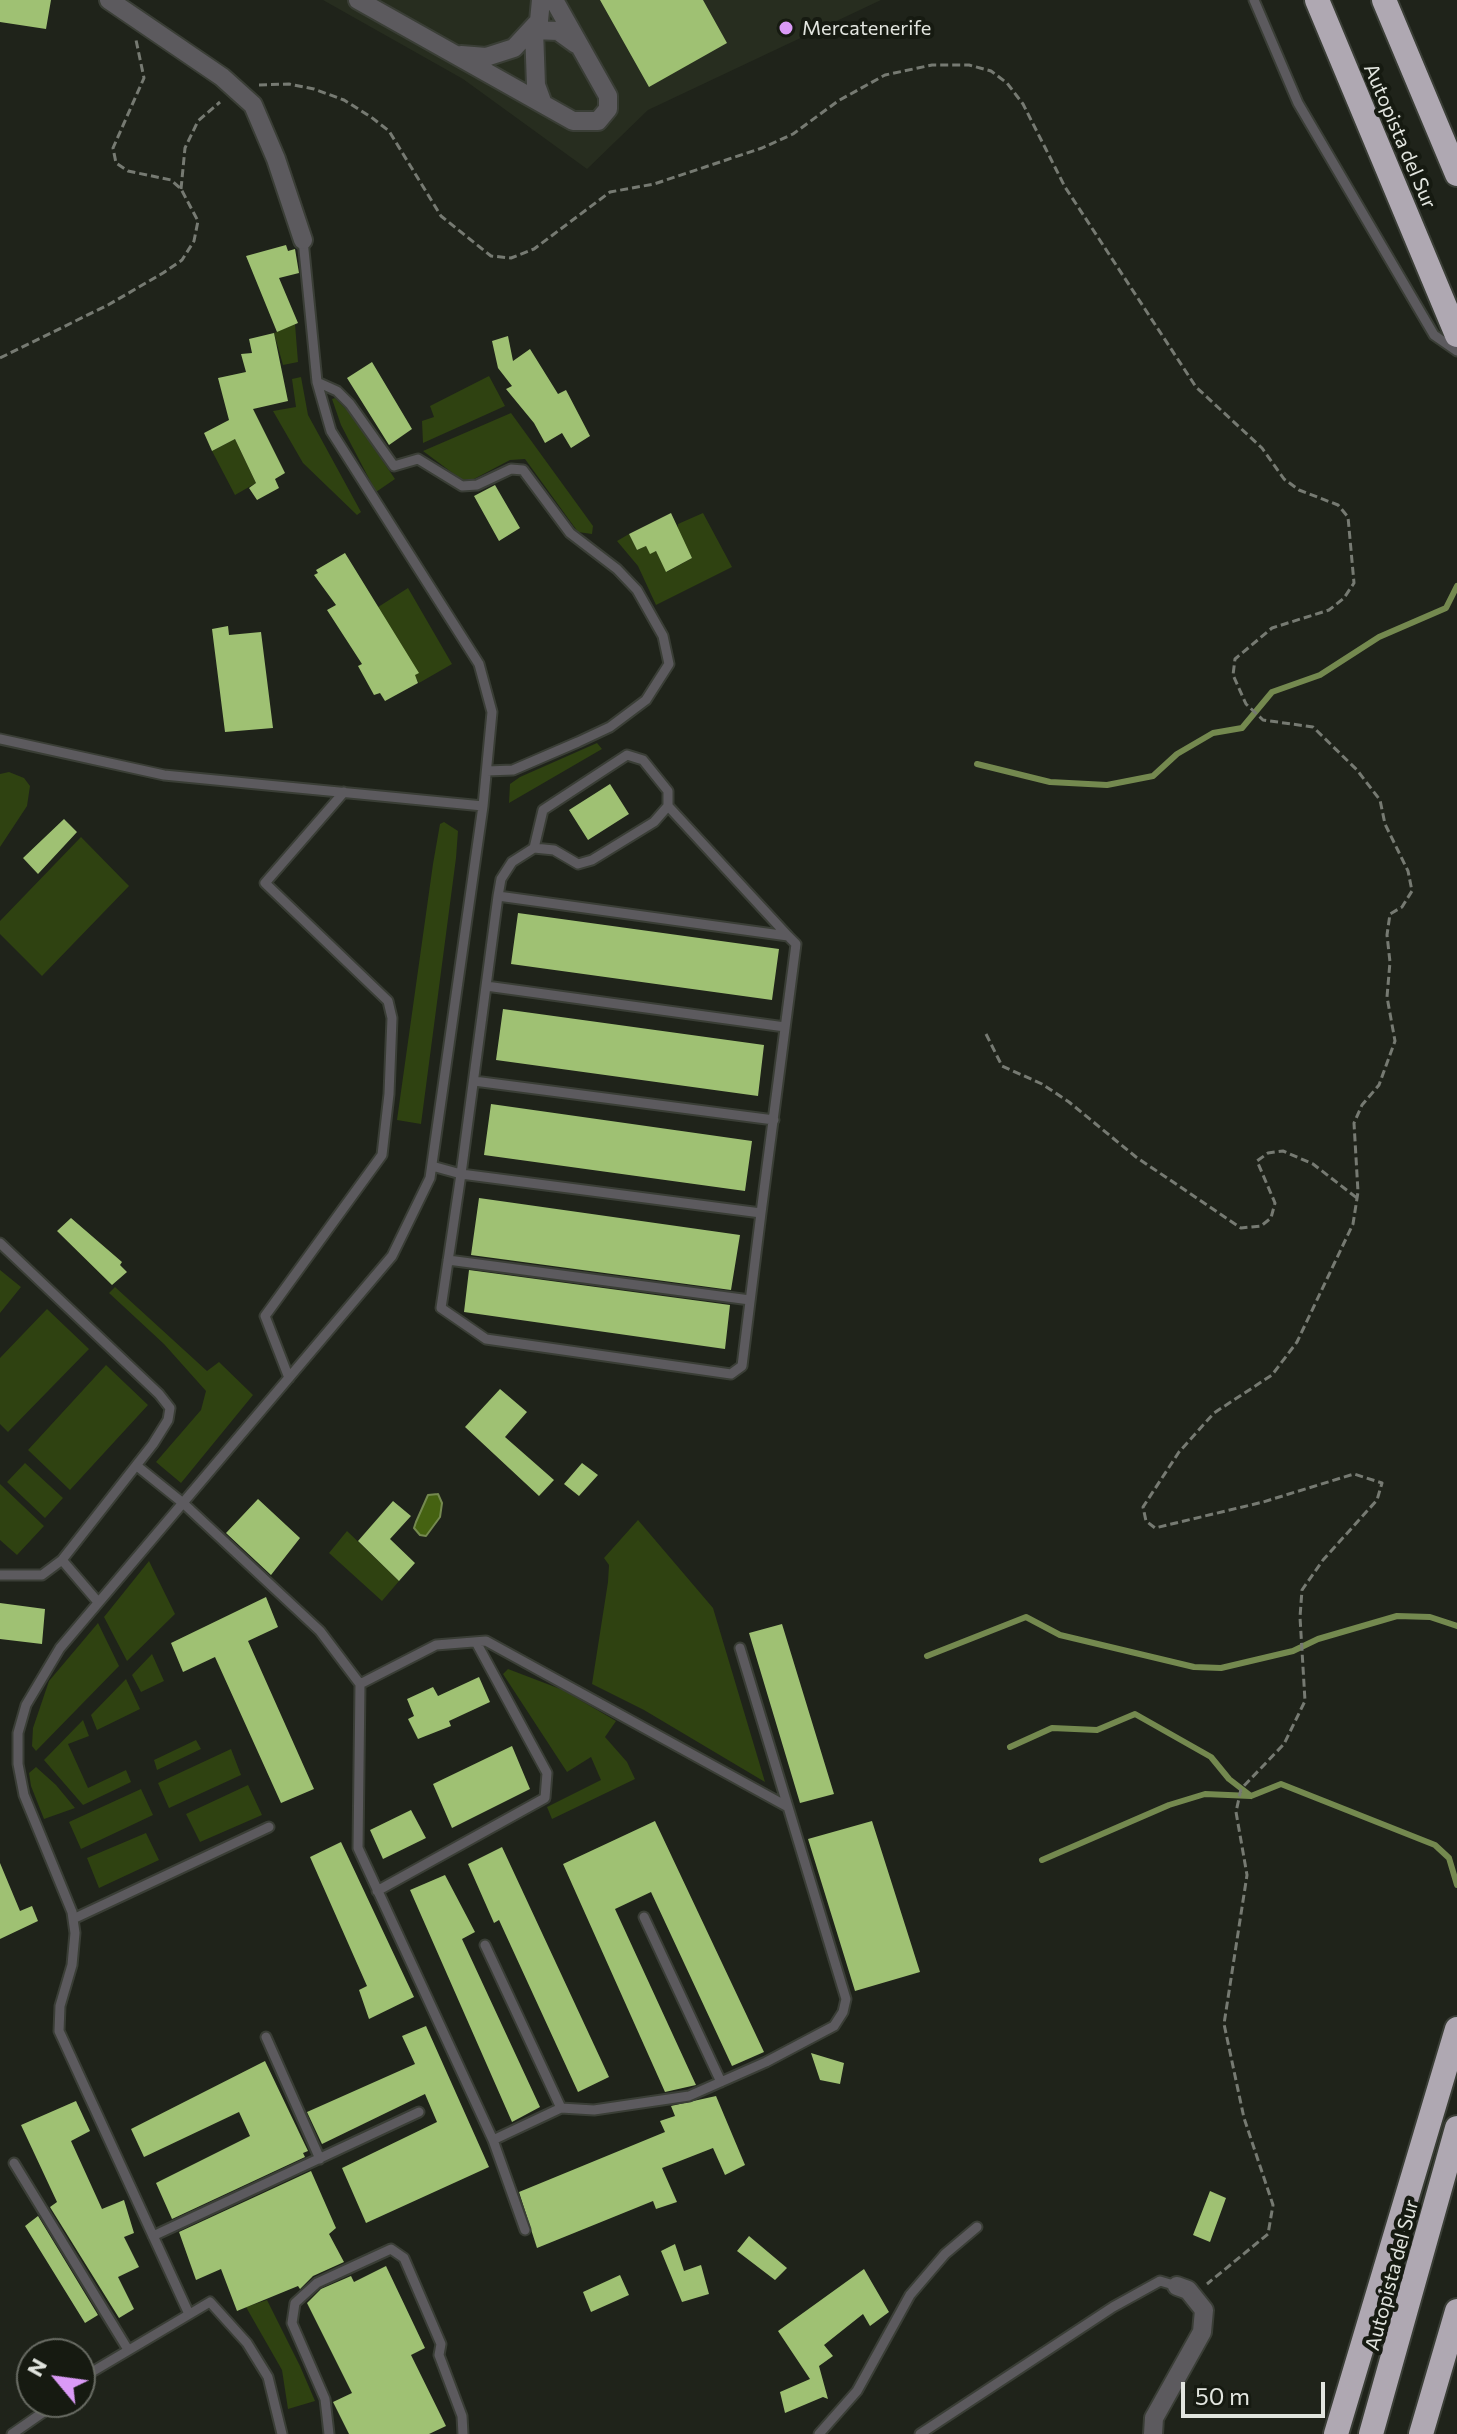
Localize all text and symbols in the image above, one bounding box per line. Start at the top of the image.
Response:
place label: Mercatenerife [802,16,931,40]
marker: Mercatenerife [777,19,795,37]
street label: Autopista del Sur [1359,60,1441,212]
street label: Autopista del Sur [1360,2197,1424,2353]
north arrow [16,2338,96,2418]
text: N [21,2353,52,2381]
scale bar [1185,2366,1329,2416]
text: 50 m [1195,2381,1250,2410]

